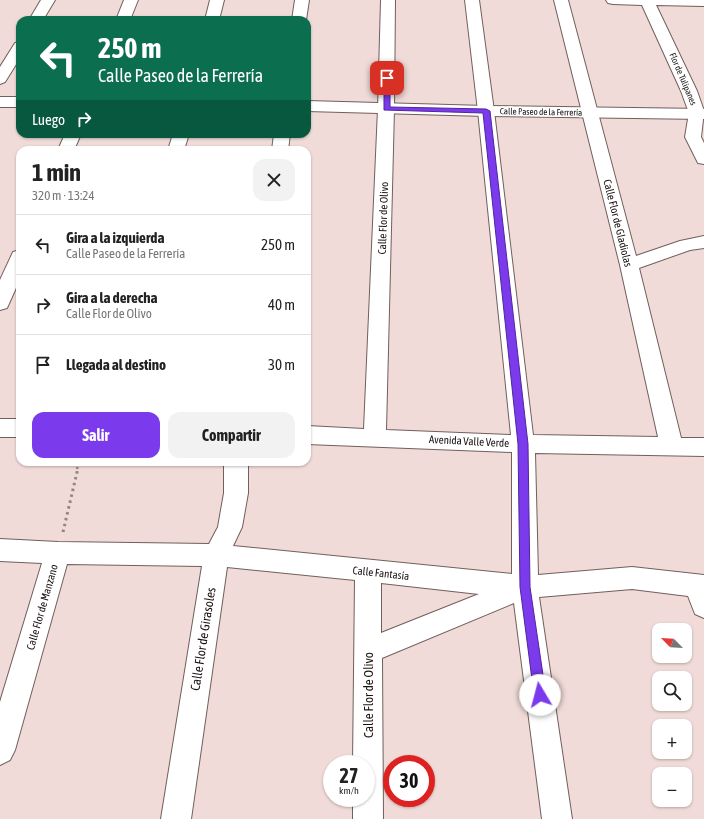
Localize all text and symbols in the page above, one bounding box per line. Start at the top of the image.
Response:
icon: left [32,32,84,84]
text: 250 m [98,32,161,64]
street label: Flor de Tulipanes [667,51,699,107]
pin [370,61,404,95]
text: Calle Paseo de la Ferrería [98,65,263,86]
icon: arrive [376,67,398,89]
street label: Calle Paseo de la Ferrería [500,106,582,118]
icon: right [73,108,95,130]
text: Luego [32,111,65,128]
text: 1 min [32,159,81,186]
button: close [253,159,295,201]
street label: Calle Flor de Gladiolas [601,178,635,268]
street label: Calle Flor de Olivo [376,182,390,254]
text: 320 m · 13:24 [32,188,95,203]
text: Gira a la izquierda [66,229,164,246]
icon: left [32,234,54,256]
text: 250 m [261,236,295,253]
text: Calle Paseo de la Ferrería [66,246,185,261]
text: Gira a la derecha [66,289,157,306]
icon: right [32,294,54,316]
text: 40 m [268,296,295,313]
text: Calle Flor de Olivo [66,306,152,321]
icon: arrive [32,354,54,376]
text: Llegada al destino [66,356,166,373]
text: 30 m [268,356,295,373]
button: Salir [32,412,160,458]
button: Compartir [168,412,295,458]
street label: Avenida Valle Verde [429,433,509,449]
street label: Calle Flor de Manzano [24,563,60,651]
street label: Calle Fantasía [352,564,410,582]
street label: Calle Flor de Girasoles [187,586,219,692]
north arrow [652,623,692,663]
map controls [652,623,692,807]
street label: Calle Flor de Olivo [361,652,376,738]
button: search [652,671,692,711]
position arrow [519,674,561,716]
button: + [652,719,692,759]
speed limit sign: 30 [383,755,435,807]
text: 27 [340,764,358,787]
button: − [652,767,692,807]
text: km/h [339,785,359,796]

